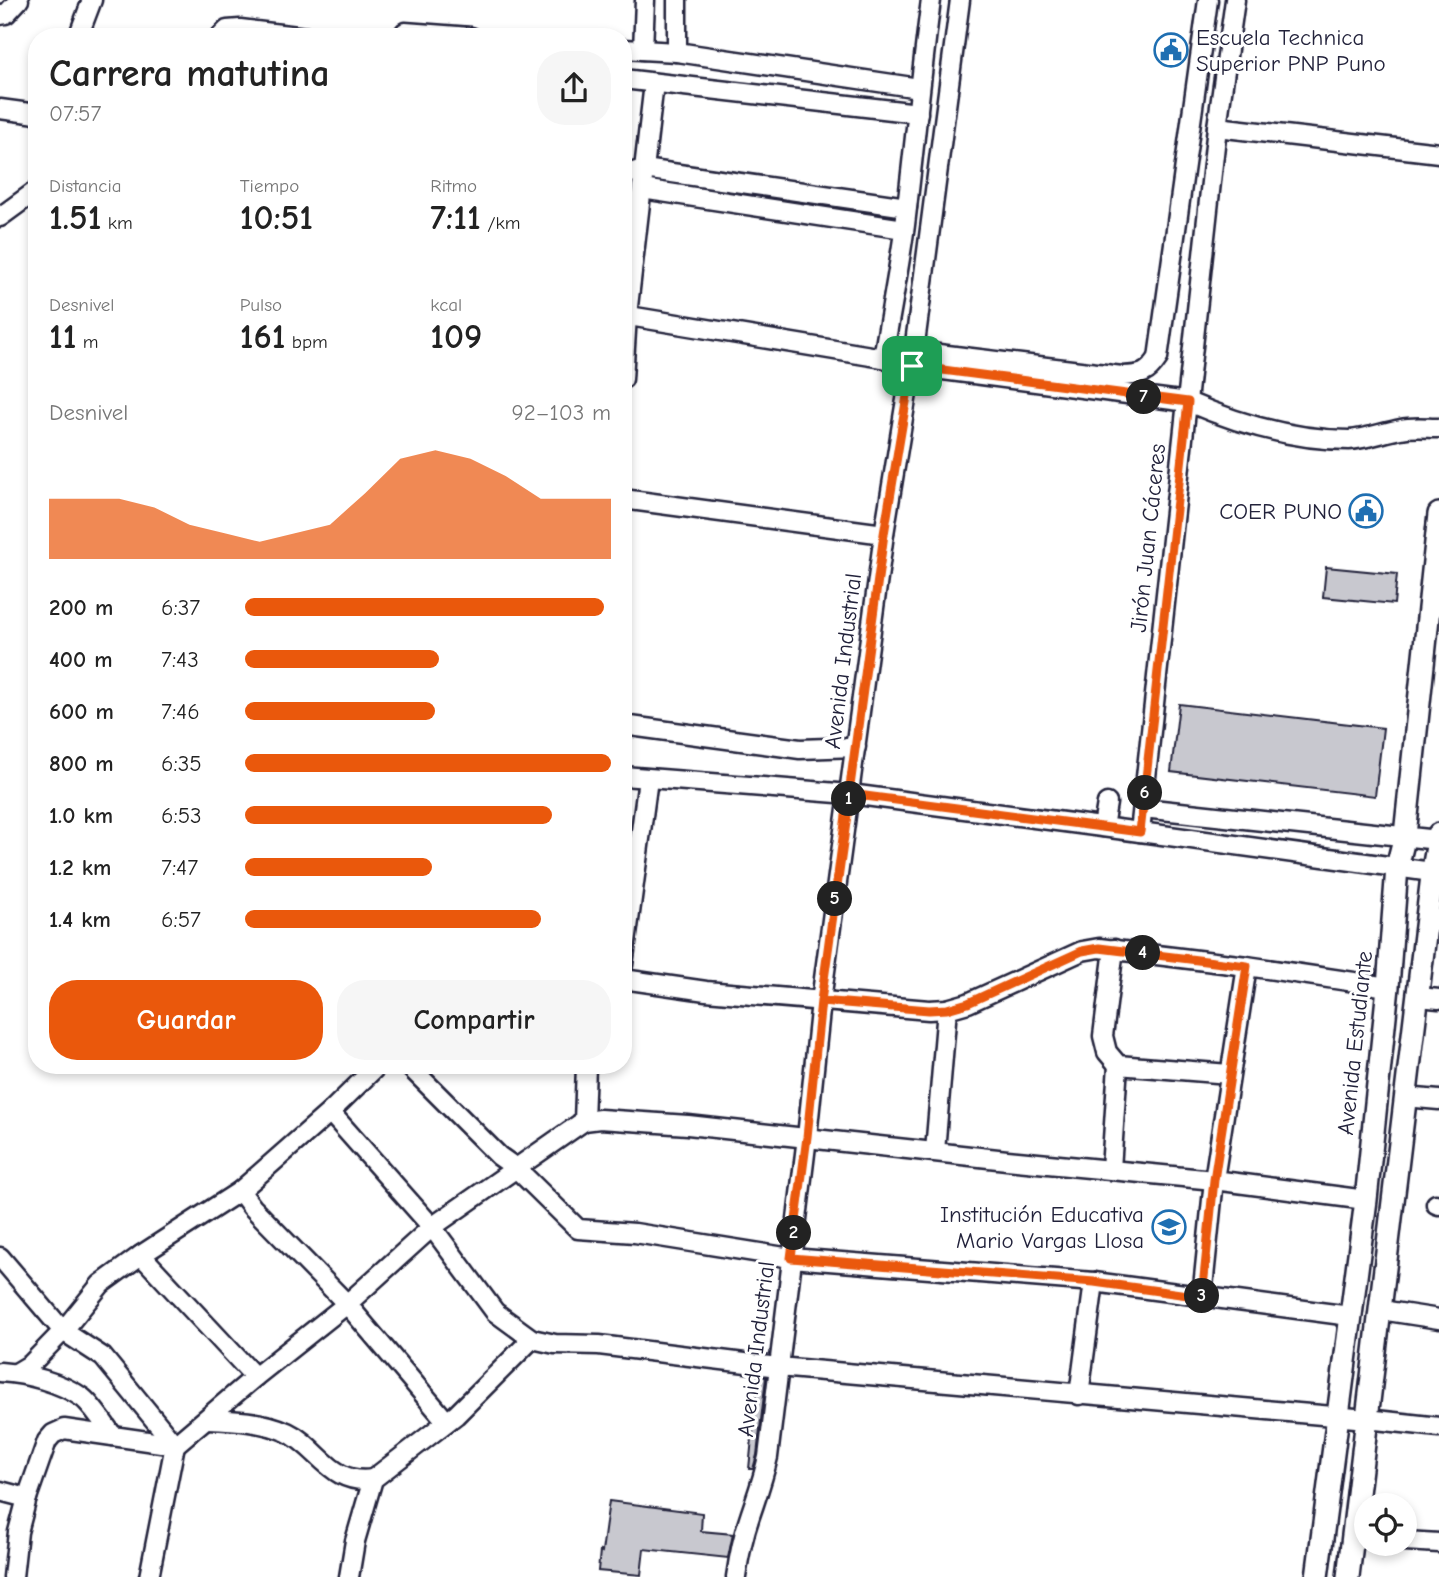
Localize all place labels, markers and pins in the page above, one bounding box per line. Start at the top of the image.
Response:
place label: Escuela Technica Superior PNP Puno [1196,24,1386,77]
public building icon: Escuela Technica Superior PNP Puno [1152,31,1190,69]
pin [882,336,942,396]
pin: 7 [1126,380,1162,414]
public building icon: COER PUNO [1347,492,1385,530]
place label: COER PUNO [1219,498,1342,525]
pin: 6 [1128,776,1162,810]
pin: 1 [832,782,866,816]
pin: 5 [818,881,852,916]
pin: 4 [1126,936,1160,970]
place label: Institución Educativa Mario Vargas Llosa [940,1201,1144,1254]
school or university icon: Institución Educativa Mario Vargas Llosa [1150,1208,1188,1246]
pin: 2 [776,1216,812,1250]
pin: 3 [1184,1278,1220,1314]

